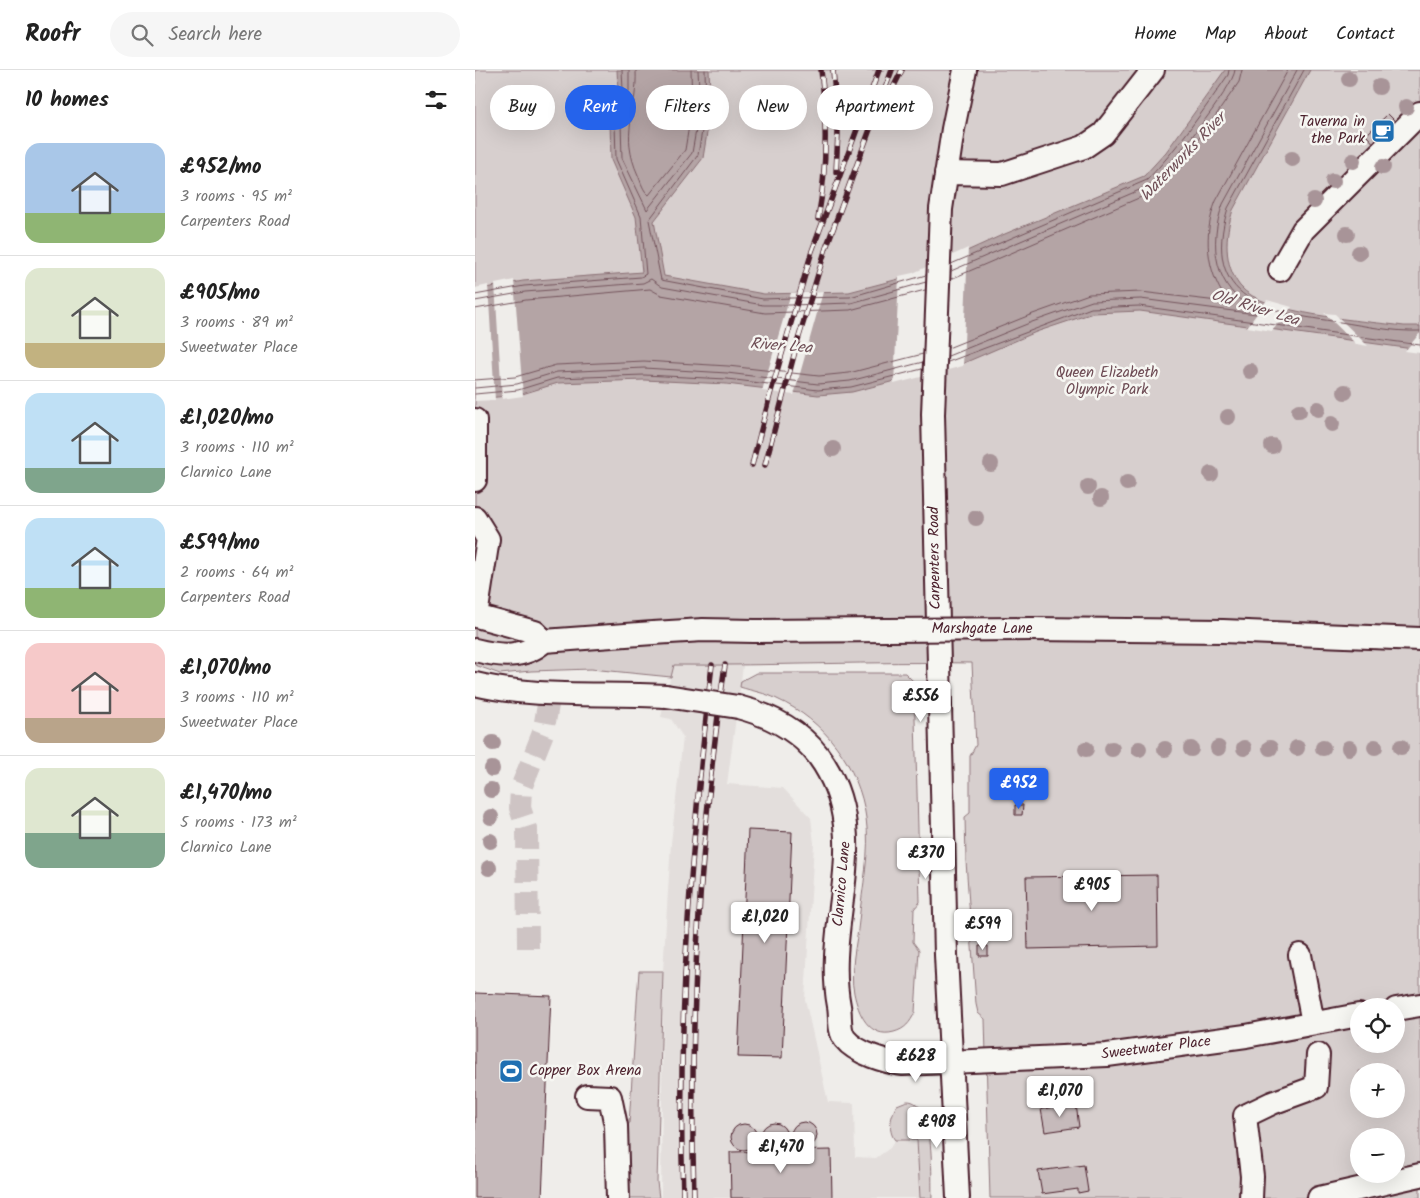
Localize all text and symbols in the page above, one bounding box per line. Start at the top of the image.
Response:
search box [110,12,460,57]
text: Roofr [25,15,80,54]
text: Search here [168,20,262,50]
text: Home [1134,20,1177,49]
text: Map [1205,20,1236,49]
text: About [1264,20,1308,49]
text: Contact [1336,20,1395,49]
icon: search [128,21,156,49]
text: 10 homes [25,84,109,117]
chip: Buy [490,85,555,130]
chip: Rent [565,85,636,130]
chip: Filters [646,85,729,130]
chip: New [739,85,807,130]
chip: Apartment [817,85,933,130]
icon: filters [422,86,450,114]
water label: Waterworks River [1134,104,1235,207]
place label: Taverna in the Park [1299,110,1366,151]
cafe icon: Taverna in the Park [1370,118,1396,144]
text: £952/mo [180,151,262,184]
icon: home [65,163,125,223]
text: 3 rooms · 95 m² [180,184,292,209]
text: Carpenters Road [180,209,290,234]
text: £905/mo [180,277,260,310]
water label: Old River Lea [1208,283,1303,334]
icon: home [65,288,125,348]
text: 3 rooms · 89 m² [180,310,293,335]
water label: River Lea [749,331,814,361]
text: Sweetwater Place [180,335,298,360]
park label: Queen Elizabeth Olympic Park [1056,361,1158,402]
text: £1,020/mo [180,402,274,435]
icon: home [65,413,125,473]
text: 3 rooms · 110 m² [180,435,294,460]
text: Clarnico Lane [180,460,271,485]
street label: Carpenters Road [922,506,948,610]
text: £599/mo [180,527,260,560]
icon: home [65,538,125,598]
text: 2 rooms · 64 m² [180,560,293,585]
text: Carpenters Road [180,585,290,610]
street label: Marshgate Lane [932,617,1033,641]
text: £1,070/mo [180,652,271,685]
icon: home [65,663,125,723]
pin: £556 [891,680,951,723]
text: £556 [903,684,939,709]
text: 3 rooms · 110 m² [180,685,294,710]
text: Sweetwater Place [180,710,298,735]
pin: £952 [989,768,1049,810]
text: £952 [1000,771,1038,796]
text: £1,470/mo [180,777,272,810]
icon: home [65,788,125,848]
text: 5 rooms · 173 m² [180,810,297,835]
text: Clarnico Lane [180,835,271,860]
pin: £370 [896,838,956,880]
street label: Clarnico Lane [826,840,858,928]
text: £370 [908,841,944,866]
pin: £905 [1062,870,1122,912]
text: £905 [1074,873,1110,898]
pin: £1,020 [724,902,806,944]
text: £1,020 [742,905,788,930]
pin: £599 [953,908,1013,951]
text: £599 [965,912,1001,937]
map controls [1350,998,1405,1183]
button: locate [1350,998,1405,1053]
street label: Sweetwater Place [1100,1029,1212,1067]
pin: £628 [886,1040,946,1083]
text: £628 [896,1044,936,1069]
sports icon: Copper Box Arena [498,1058,524,1084]
place label: Copper Box Arena [529,1059,642,1083]
button: + [1350,1063,1405,1118]
pin: £1,070 [1019,1076,1101,1118]
text: £1,070 [1038,1079,1082,1104]
pin: £908 [907,1106,967,1149]
text: £908 [918,1110,956,1135]
button: − [1350,1128,1405,1183]
pin: £1,470 [740,1132,822,1174]
text: £1,470 [758,1135,804,1160]

